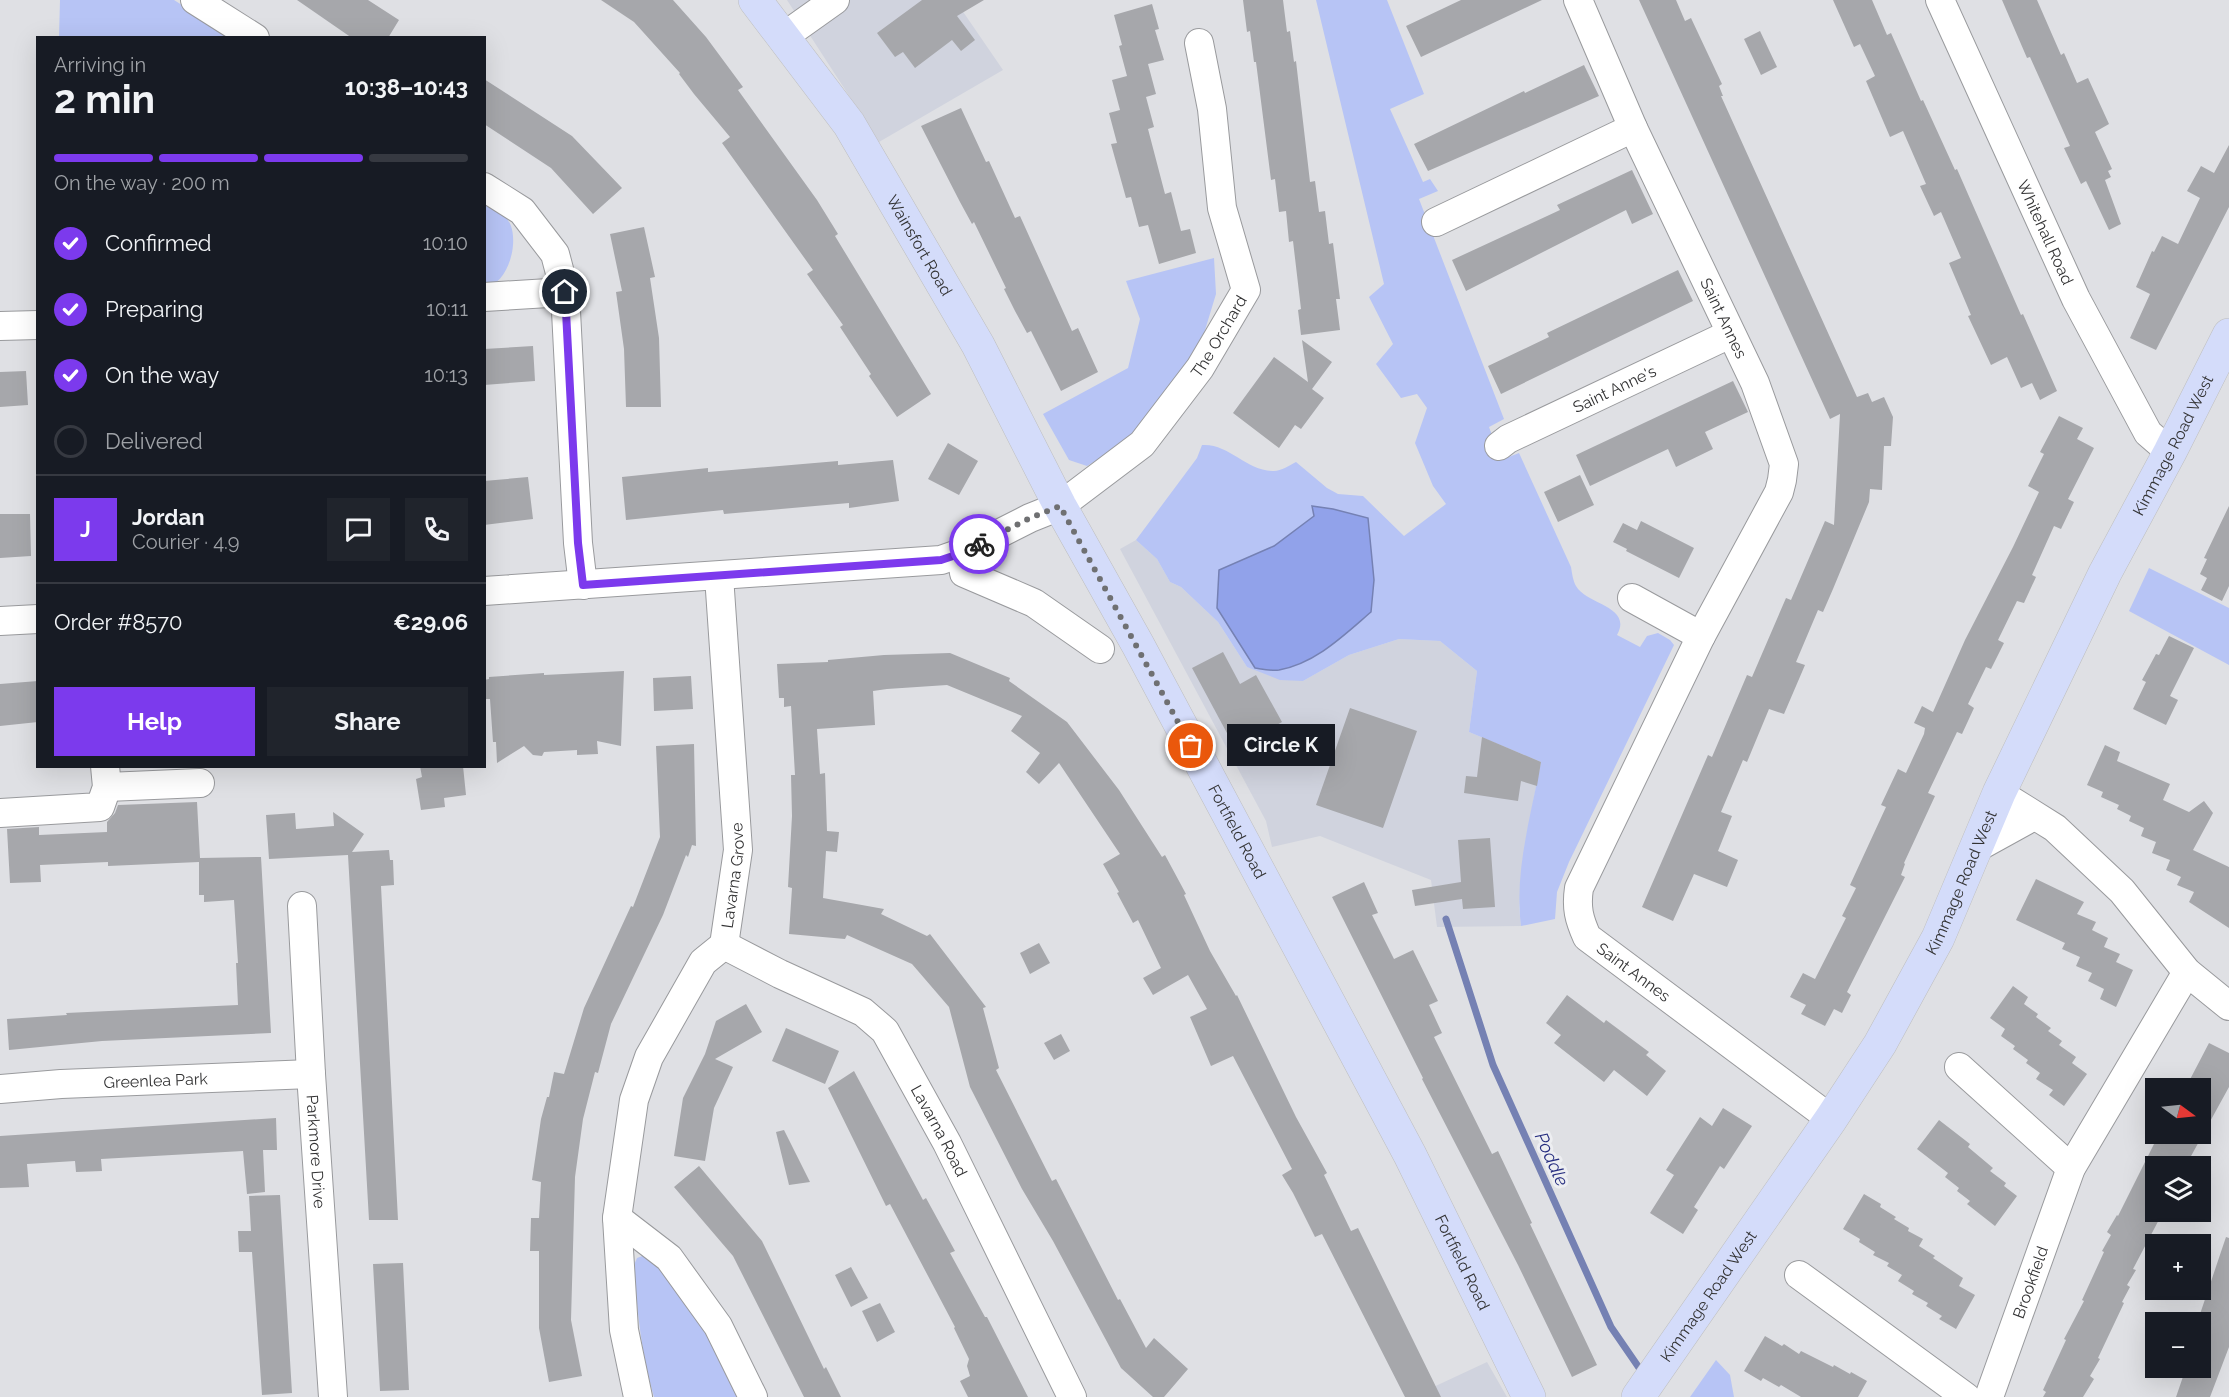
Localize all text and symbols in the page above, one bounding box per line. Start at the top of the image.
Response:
text: Arriving in [54,53,146,77]
text: 10:38–10:43 [345,74,468,100]
text: 2 min [54,76,155,122]
text: On the way · 200 m [54,171,230,195]
street label: Whitehall Road [2014,177,2078,288]
street label: Wainsfort Road [883,192,957,299]
icon: check [54,227,87,260]
text: Confirmed [105,230,212,256]
text: 10:10 [423,231,468,255]
pin [539,266,590,317]
icon: home [548,275,581,308]
street label: Saint Annes [1697,275,1751,362]
street label: The Orchard [1187,292,1250,381]
icon: check [54,293,87,326]
text: Preparing [105,296,203,322]
text: 10:11 [426,297,468,321]
icon: check [54,359,87,392]
street label: Saint Anne's [1570,361,1659,416]
text: On the way [105,362,219,388]
text: 10:13 [424,363,468,387]
street label: Kimmage Road West [2128,371,2217,519]
text: Delivered [105,428,203,454]
button: chat [327,498,390,561]
button: phone [405,498,468,561]
text: Jordan [132,504,204,530]
courier [949,514,1009,574]
text: J [80,516,91,542]
icon: bike [963,528,996,561]
text: Courier · 4.9 [132,530,240,554]
text: Order #8570 [54,609,182,635]
text: €29.06 [393,609,468,635]
button: Help [54,687,255,756]
button: Share [267,687,468,756]
pin [1165,720,1216,771]
callout: Circle K [1227,725,1335,767]
icon: bag [1174,729,1207,762]
text: Circle K [1244,733,1318,757]
street label: Fortfield Road [1205,781,1270,882]
street label: Kimmage Road West [1921,807,2000,958]
street label: Lavarna Grove [717,822,748,929]
street label: Saint Annes [1593,938,1674,1006]
street label: Greenlea Park [103,1069,209,1092]
north arrow [2145,1078,2211,1144]
map controls [2145,1078,2211,1378]
street label: Lavarna Road [907,1082,971,1180]
street label: Parkmore Drive [303,1094,330,1209]
water label: Poddle [1531,1129,1573,1190]
button: layers [2145,1156,2211,1222]
street label: Fortfield Road [1431,1211,1494,1313]
street label: Kimmage Road West [1656,1226,1761,1365]
button: + [2145,1234,2211,1300]
street label: Brookfield [2008,1243,2052,1321]
button: − [2145,1312,2211,1378]

